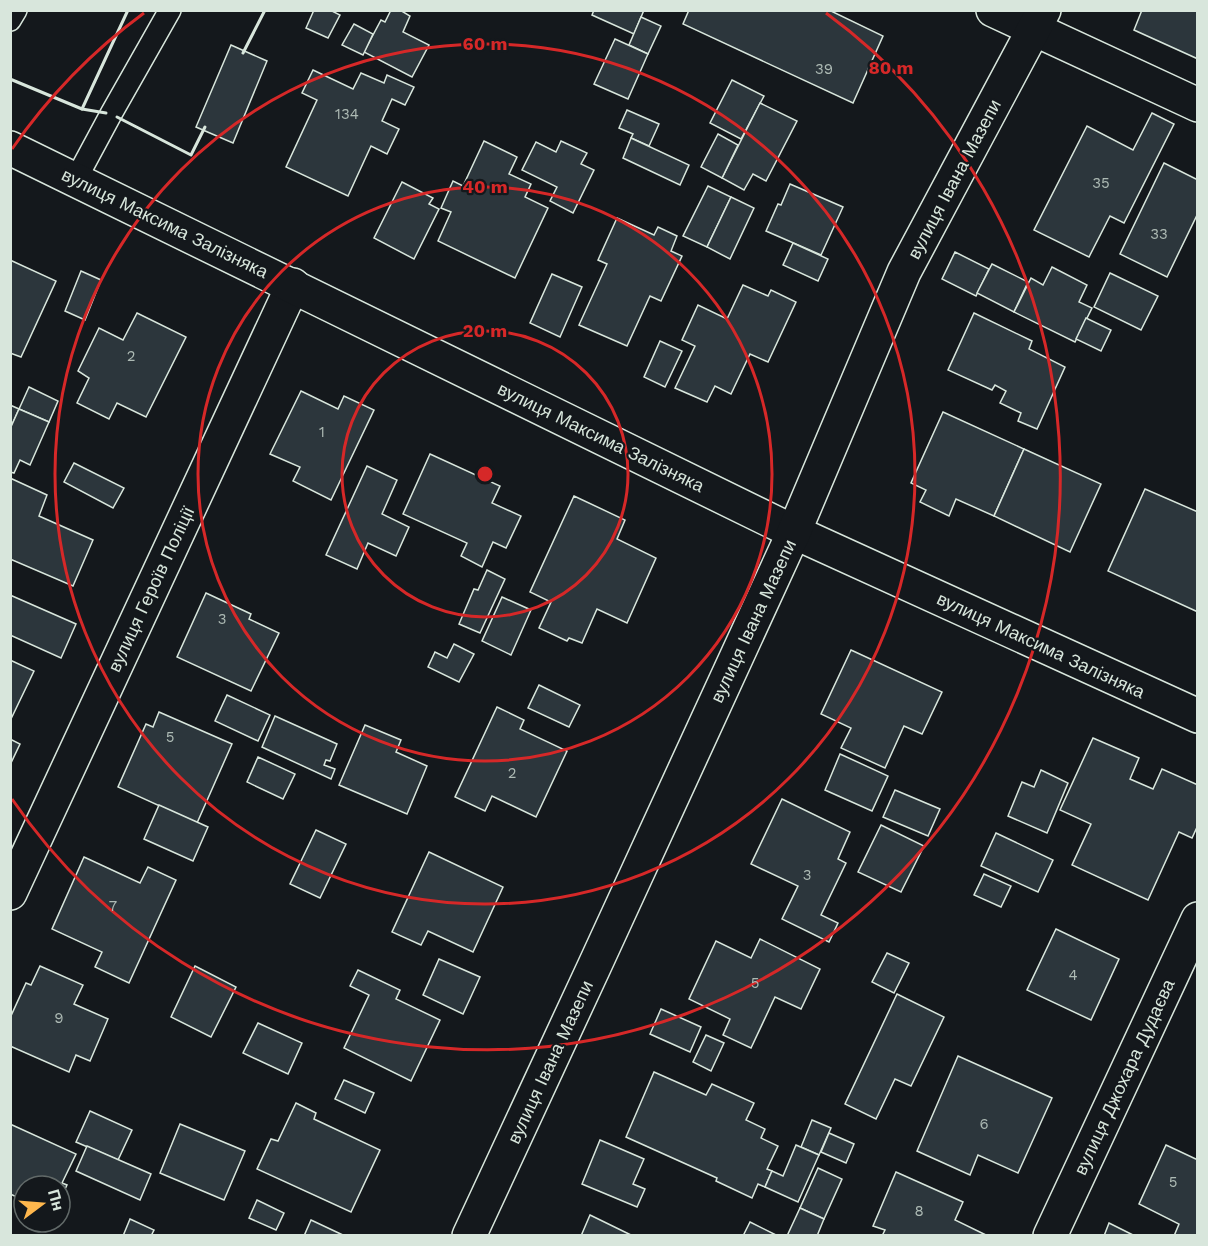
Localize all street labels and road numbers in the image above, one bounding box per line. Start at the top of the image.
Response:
street label: вулиця Івана Мазепи [903,96,1005,262]
street label: вулиця Максима Залізняка [58,164,272,283]
street label: вулиця Максима Залізняка [494,378,708,497]
street label: вулиця Героїв Поліції [103,503,199,675]
street label: вулиця Івана Мазепи [706,536,800,706]
street label: вулиця Максима Залізняка [934,588,1149,703]
street label: вулиця Джохара Дудаєва [1069,975,1179,1178]
street label: вулиця Івана Мазепи [503,977,597,1147]

